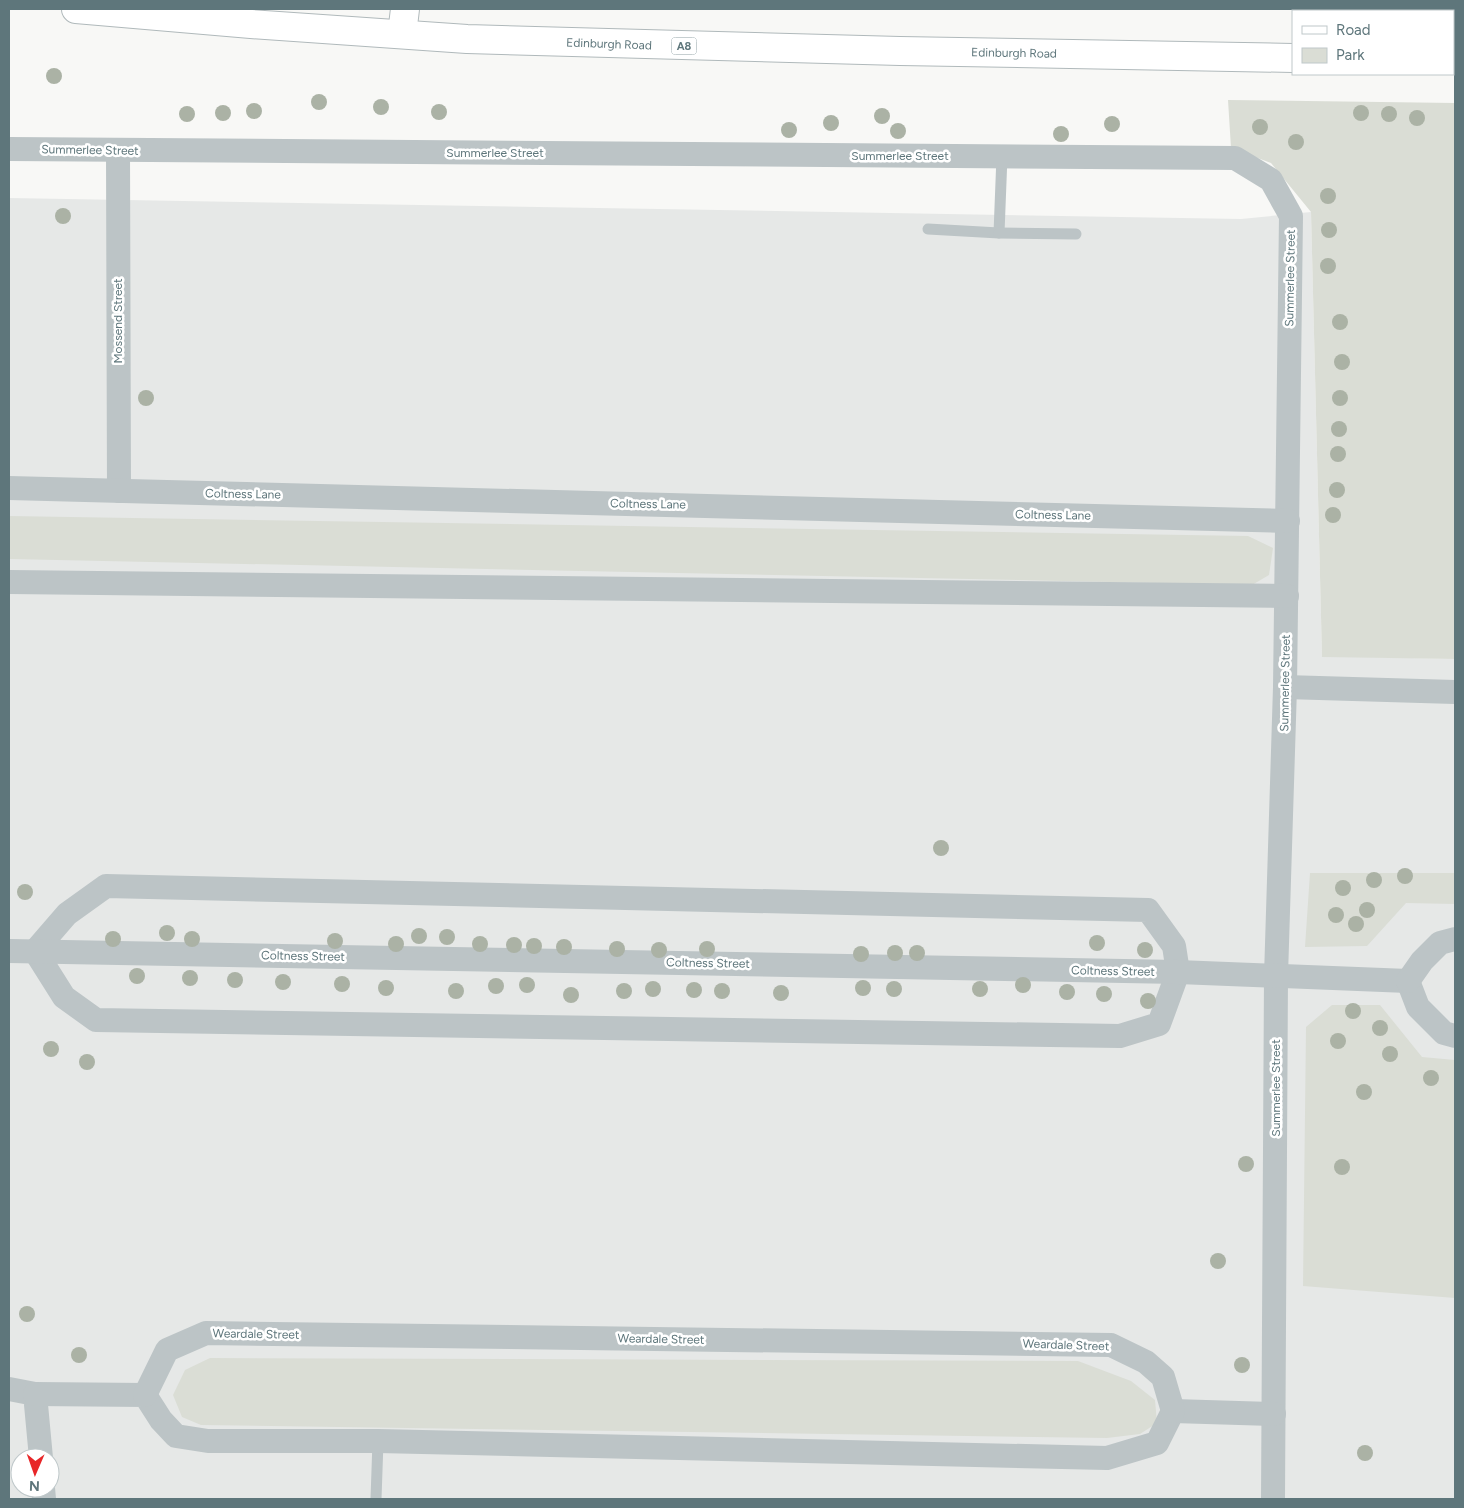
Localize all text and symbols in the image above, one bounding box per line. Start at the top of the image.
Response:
legend [1292,10,1454,75]
text: Road [1336,21,1371,39]
street label: Edinburgh Road [566,36,652,52]
road number: A8 [672,37,696,54]
street label: Edinburgh Road [971,45,1057,61]
text: Park [1336,46,1365,64]
street label: Summerlee Street [41,142,139,158]
street label: Summerlee Street [446,146,544,160]
street label: Summerlee Street [851,149,949,163]
street label: Summerlee Street [1282,229,1298,327]
street label: Mossend Street [111,278,125,364]
street label: Coltness Lane [205,486,281,502]
street label: Coltness Lane [610,496,686,512]
street label: Coltness Lane [1015,507,1091,523]
street label: Summerlee Street [1277,634,1293,732]
street label: Coltness Street [261,948,345,964]
street label: Coltness Street [666,955,750,971]
street label: Coltness Street [1071,963,1155,979]
street label: Summerlee Street [1269,1039,1283,1137]
street label: Weardale Street [213,1326,300,1342]
street label: Weardale Street [618,1331,705,1347]
street label: Weardale Street [1022,1336,1110,1354]
north arrow [10,1448,60,1498]
text: N [29,1477,40,1494]

